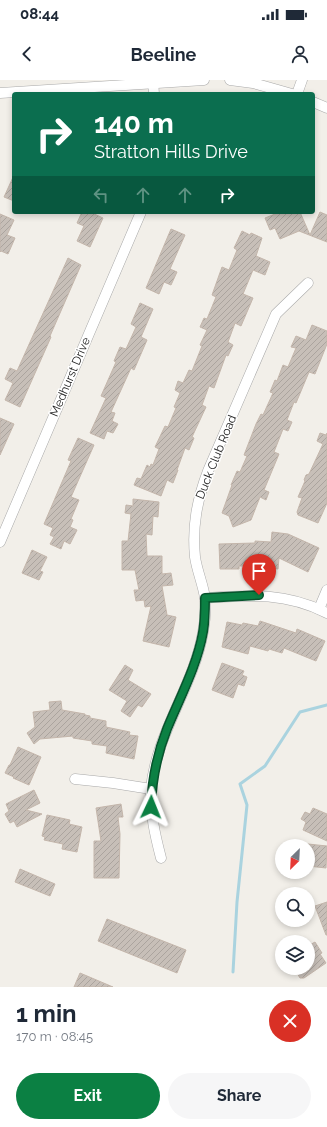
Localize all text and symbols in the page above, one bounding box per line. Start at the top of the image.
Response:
text: 08:44 [20,5,59,23]
icon: back [16,43,38,65]
icon: person [289,43,311,65]
text: Beeline [131,44,196,65]
text: 140 m [94,107,174,140]
icon: right [28,108,80,160]
text: Stratton Hills Drive [94,141,248,162]
icon: left [90,184,112,206]
icon: ahead [132,184,154,206]
icon: ahead [174,184,196,206]
icon: right [216,184,238,206]
street label: Medhurst Drive [47,335,93,419]
street label: Duck Club Road [193,413,239,501]
pin [242,554,276,595]
icon: arrive [248,560,270,582]
position arrow [130,786,172,828]
north arrow [275,839,315,879]
map controls [275,839,315,975]
button: search [275,887,315,927]
button: layers [275,935,315,975]
text: 1 min [16,999,77,1028]
button: close [269,1000,311,1042]
text: 170 m · 08:45 [16,1029,93,1044]
button: Exit [16,1073,160,1119]
button: Share [168,1073,311,1119]

